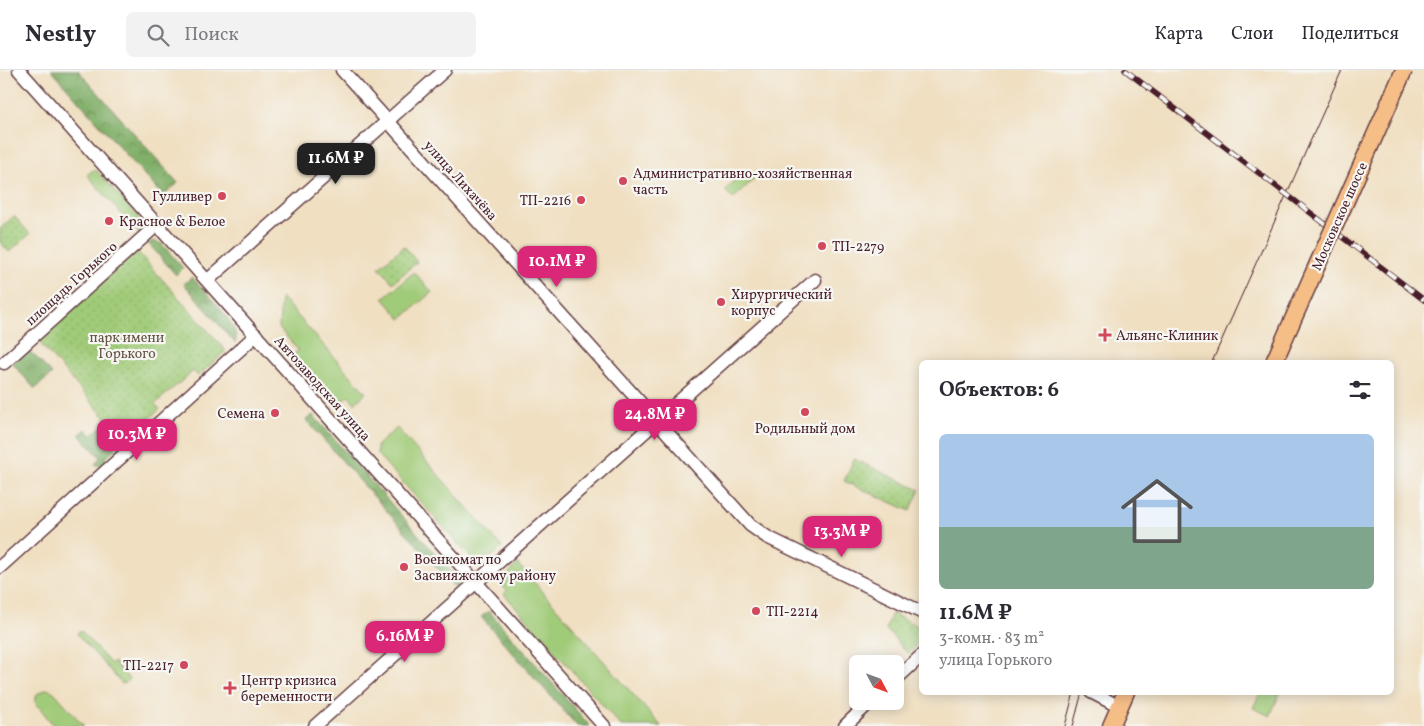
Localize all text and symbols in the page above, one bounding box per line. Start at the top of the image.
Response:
search box [126,12,476,57]
text: Nestly [25,18,96,52]
icon: search [144,21,172,49]
text: Поиск [184,22,239,48]
text: Карта [1155,22,1203,47]
text: Слои [1231,22,1273,47]
text: Поделиться [1301,22,1399,47]
street label: улица Лихачёва [419,137,501,225]
pin: 11.6M ₽ [290,142,382,185]
text: 11.6M ₽ [308,148,364,170]
street label: Московское шоссе [1308,159,1373,274]
place label: Административно-хозяйственная часть [633,165,852,200]
marker: Административно-хозяйственная часть [617,175,629,187]
place label: Гулливер [152,188,212,207]
marker: Гулливер [216,190,228,202]
place label: ТП-2216 [520,192,571,211]
marker: ТП-2216 [575,194,587,206]
place label: Красное & Белое [119,213,226,232]
marker: Красное & Белое [103,215,115,227]
street label: площадь Горького [22,238,122,330]
place label: ТП-2279 [832,238,884,257]
marker: ТП-2279 [816,240,828,252]
pin: 10.1M ₽ [511,246,603,288]
text: 10.1M ₽ [529,251,585,273]
place label: Хирургический корпус [731,286,832,321]
marker: Хирургический корпус [715,296,727,308]
place label: Альянс-Клиник [1116,327,1219,346]
marker: Альянс-Клиник [1098,328,1112,342]
park label: парк имени Горького [90,329,165,364]
street label: Автозаводская улица [269,332,374,446]
text: Объектов: 6 [939,376,1059,405]
icon: filters [1346,376,1374,404]
pin: 24.8M ₽ [609,398,701,441]
text: 24.8M ₽ [625,404,685,426]
place label: Семена [217,405,265,424]
marker: Родильный дом [799,406,811,418]
marker: Семена [269,407,281,419]
pin: 10.3M ₽ [91,418,183,461]
place label: Родильный дом [755,420,856,439]
text: 10.3M ₽ [108,424,166,446]
icon: home [1112,466,1202,556]
pin: 13.3M ₽ [796,516,888,558]
text: 13.3M ₽ [814,521,870,543]
place label: Военкомат по Засвияжскому району [414,551,556,586]
marker: Военкомат по Засвияжскому району [398,561,410,573]
text: 11.6M ₽ [939,599,1012,628]
place label: ТП-2214 [766,603,819,622]
marker: ТП-2214 [750,605,762,617]
pin: 6.16M ₽ [359,620,451,663]
text: 6.16M ₽ [376,626,434,648]
text: 3-комн. · 83 m² [939,628,1044,650]
text: улица Горького [939,650,1052,672]
north arrow [849,655,904,710]
map controls [849,655,904,710]
place label: ТП-2217 [123,657,174,676]
marker: ТП-2217 [178,659,190,671]
place label: Центр кризиса беременности [241,672,337,707]
marker: Центр кризиса беременности [223,681,237,695]

